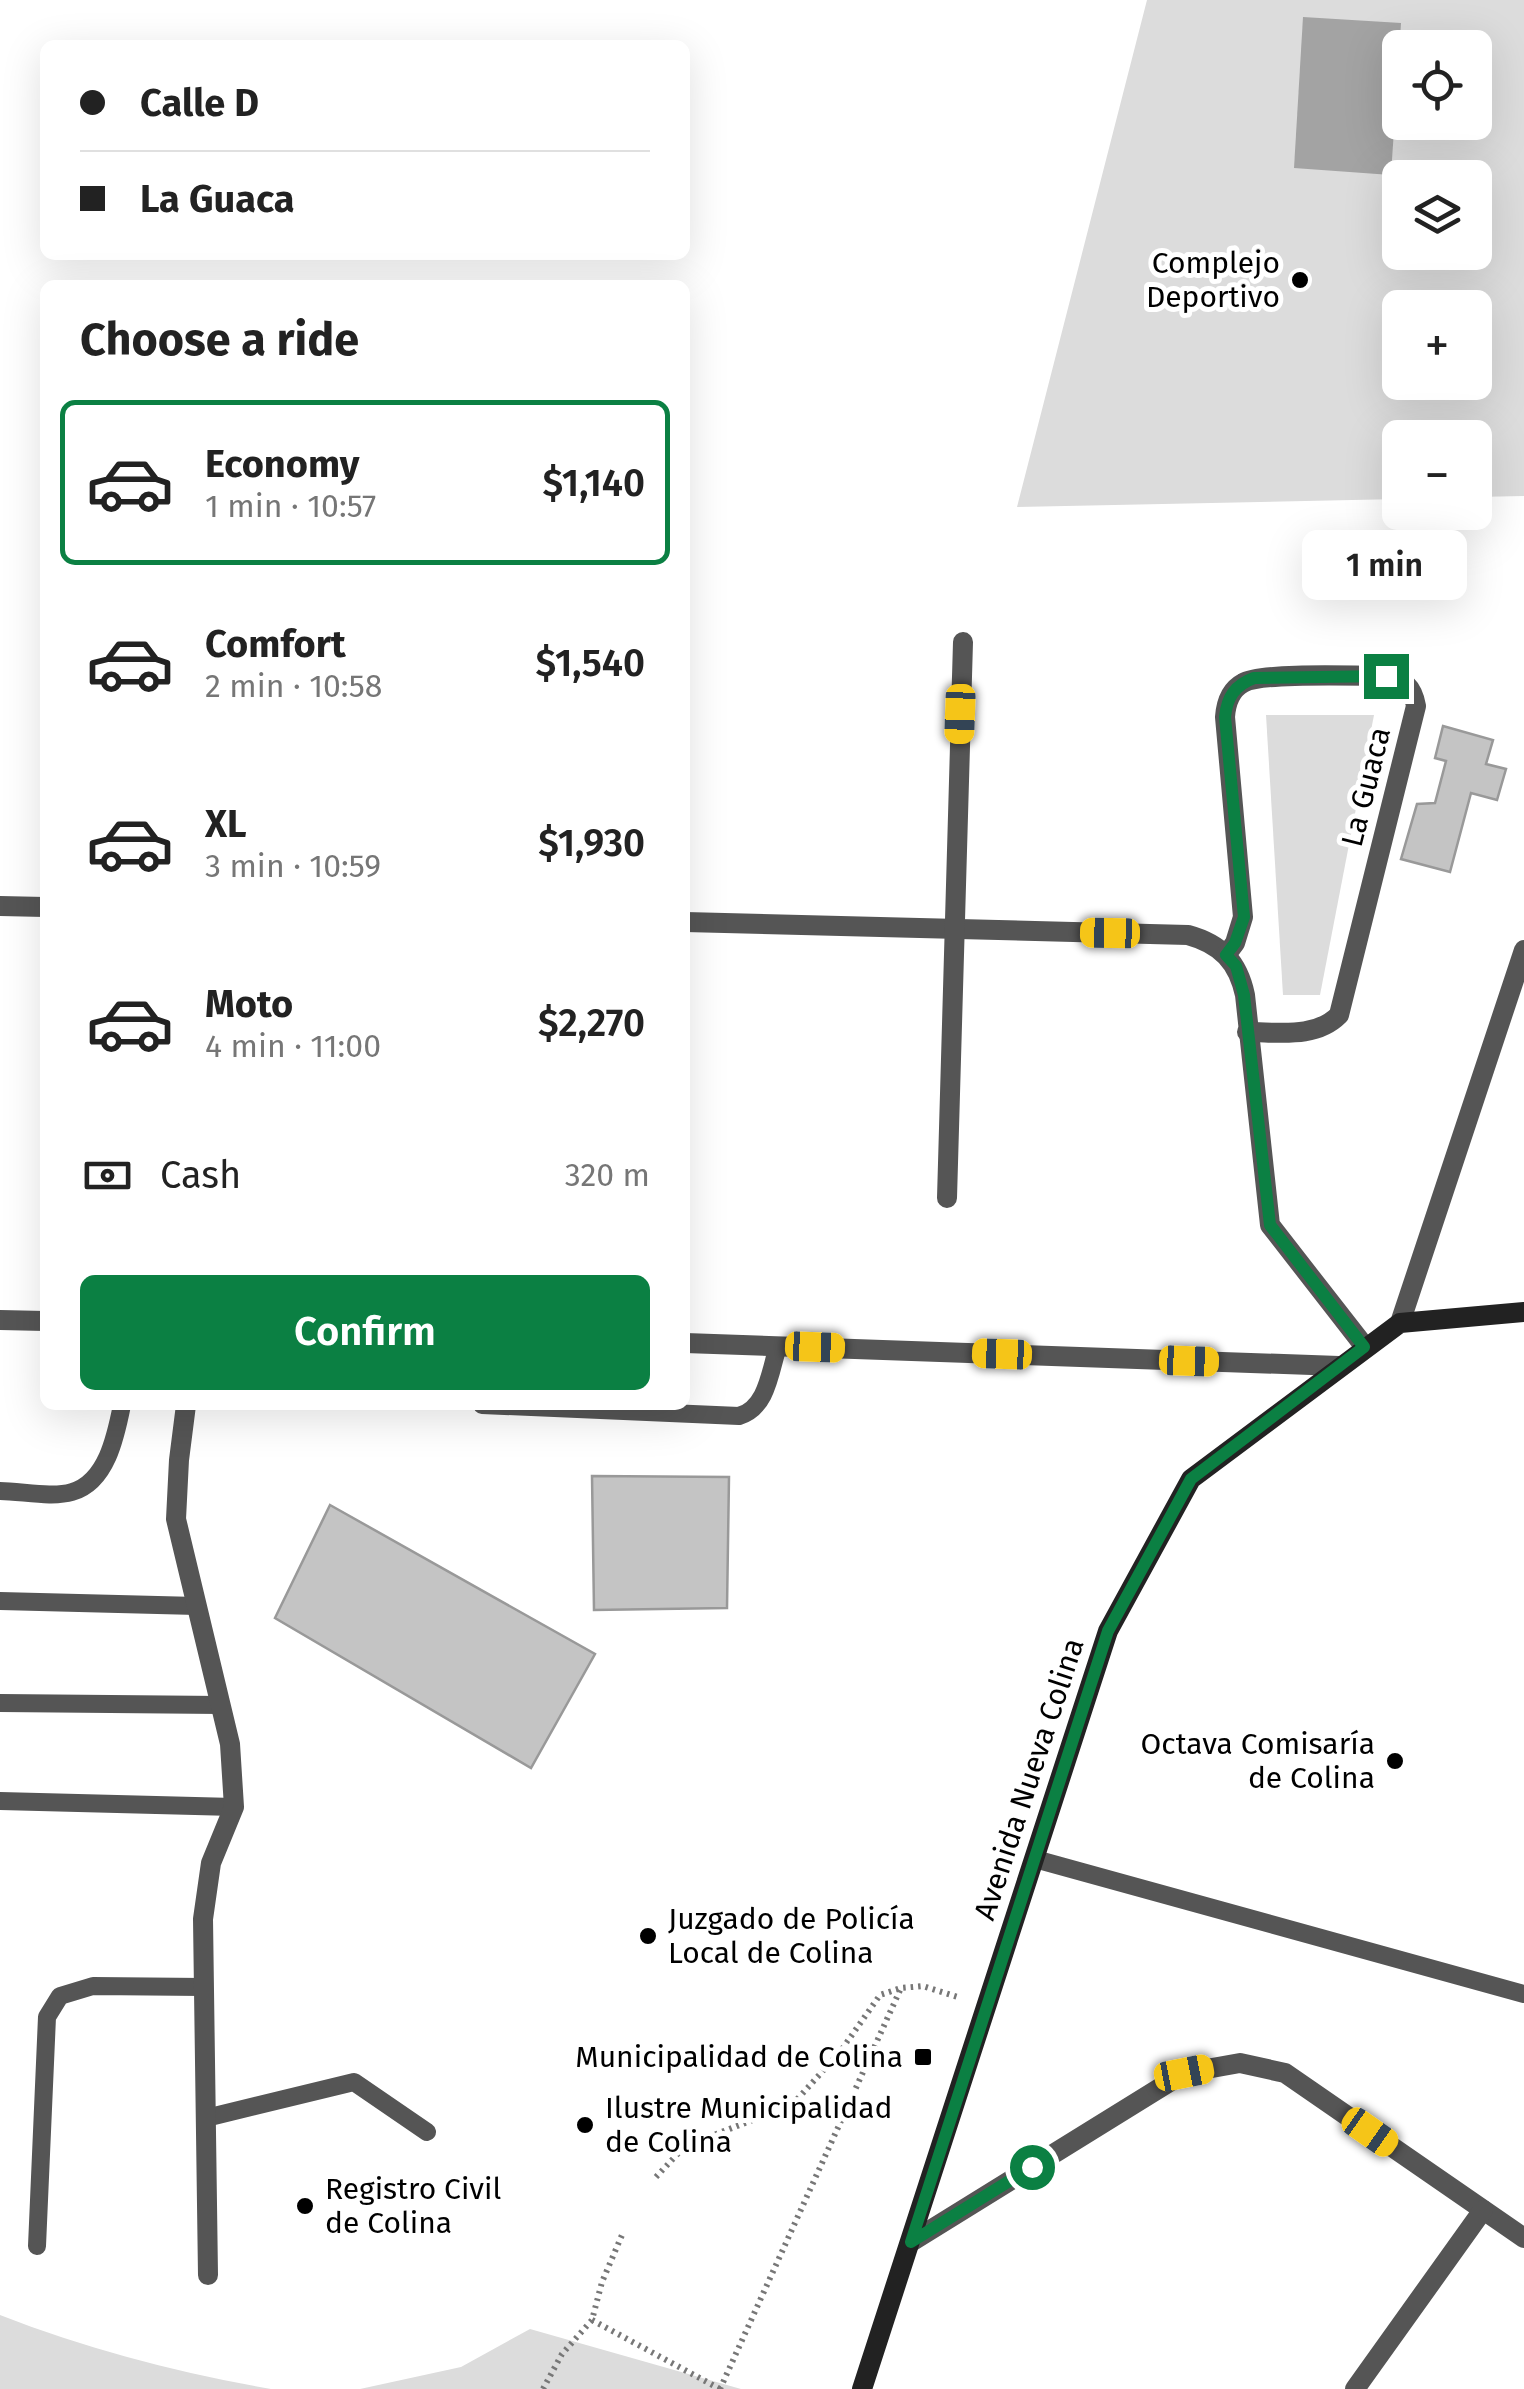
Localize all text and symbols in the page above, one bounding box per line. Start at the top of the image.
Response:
map controls [1382,30,1492,530]
button: locate [1382,30,1492,140]
text: Calle D [140,80,259,126]
button: layers [1382,160,1492,270]
text: La Guaca [140,176,295,222]
place label: Complejo Deportivo [1146,245,1280,315]
marker: Complejo Deportivo [1289,269,1311,291]
button: + [1382,290,1492,400]
text: Choose a ride [80,313,359,367]
button: − [1382,420,1492,530]
icon: car [85,438,175,528]
text: Economy [205,441,360,487]
text: $1,140 [542,460,645,506]
text: 1 min · 10:57 [205,487,376,525]
callout: 1 min [1304,531,1468,601]
text: 1 min [1346,546,1423,584]
icon: car [85,618,175,708]
text: Comfort [205,621,346,667]
text: $1,540 [536,640,645,686]
route end [1364,654,1409,699]
text: 2 min · 10:58 [205,667,382,705]
car [944,683,976,745]
street label: La Guaca [1334,723,1398,851]
icon: car [85,798,175,888]
text: XL [205,801,247,847]
text: $1,930 [538,820,645,866]
text: 3 min · 10:59 [205,847,381,885]
car [1080,917,1140,949]
icon: car [85,978,175,1068]
text: Moto [205,981,293,1027]
text: $2,270 [538,1000,645,1046]
text: 4 min · 11:00 [205,1027,381,1065]
icon: cash [80,1148,135,1203]
text: Cash [160,1152,241,1198]
text: 320 m [565,1156,650,1194]
button: Confirm [80,1275,650,1390]
car [784,1331,846,1363]
car [971,1338,1033,1370]
car [1158,1345,1220,1377]
street label: Avenida Nueva Colina [966,1634,1092,1924]
place label: Octava Comisaría de Colina [1141,1726,1375,1796]
marker: Octava Comisaría de Colina [1384,1750,1406,1772]
place label: Juzgado de Policía Local de Colina [668,1901,915,1971]
marker: Juzgado de Policía Local de Colina [637,1925,659,1947]
place label: Municipalidad de Colina [575,2039,903,2075]
marker: Municipalidad de Colina [912,2046,934,2068]
car [1152,2053,1216,2093]
place label: Ilustre Municipalidad de Colina [605,2090,893,2160]
car [1337,2103,1403,2161]
marker: Ilustre Municipalidad de Colina [574,2114,596,2136]
route start [1010,2145,1055,2190]
place label: Registro Civil de Colina [325,2171,502,2241]
marker: Registro Civil de Colina [294,2195,316,2217]

